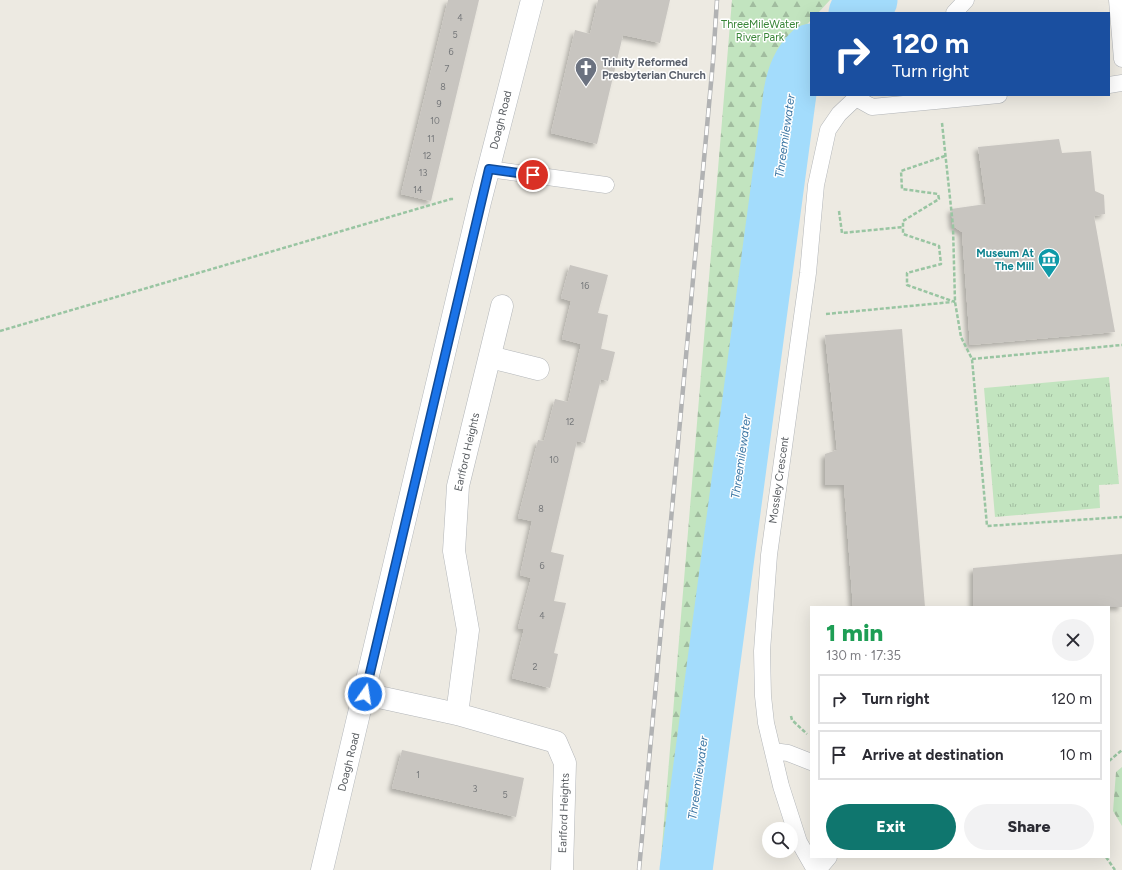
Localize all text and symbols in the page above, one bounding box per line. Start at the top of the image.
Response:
house number: 4 [457,12,463,23]
park label: ThreeMileWater River Park [721,18,799,44]
text: 120 m [892,26,969,60]
icon: right [826,28,878,80]
house number: 5 [452,29,458,40]
house number: 6 [448,46,454,57]
church icon: Trinity Reformed Presbyterian Church [573,55,599,88]
place label: Trinity Reformed Presbyterian Church [602,56,706,82]
text: Turn right [892,60,969,82]
house number: 7 [445,63,450,74]
house number: 8 [440,81,446,92]
street label: Doagh Road [487,89,515,151]
water label: Threemilewater [772,92,798,179]
house number: 9 [436,98,442,109]
house number: 10 [430,115,440,126]
house number: 11 [427,133,435,144]
house number: 12 [423,150,431,161]
pin [516,158,550,192]
icon: arrive [522,164,544,186]
house number: 13 [419,167,427,178]
house number: 14 [413,184,423,195]
museum icon: Museum At The Mill [1036,246,1062,279]
place label: Museum At The Mill [976,247,1035,273]
house number: 16 [581,280,589,291]
street label: Earlford Heights [452,411,482,493]
water label: Threemilewater [728,413,754,500]
house number: 12 [566,416,574,427]
street label: Mossley Crescent [766,436,792,524]
house number: 10 [549,454,559,465]
house number: 8 [538,503,544,514]
house number: 6 [539,560,545,571]
house number: 4 [539,610,545,621]
text: 1 min [826,618,883,647]
button: close [1052,619,1094,661]
text: 130 m · 17:35 [826,648,901,663]
house number: 2 [532,661,538,672]
position arrow [344,673,386,715]
icon: right [828,688,850,710]
text: Turn right [862,690,930,708]
text: 120 m [1051,690,1092,708]
street label: Doagh Road [335,731,363,793]
water label: Threemilewater [685,734,711,821]
icon: arrive [828,744,850,766]
text: Arrive at destination [862,746,1003,764]
text: 10 m [1060,746,1092,764]
house number: 1 [416,769,420,780]
street label: Earlford Heights [556,773,572,853]
house number: 3 [473,783,478,794]
house number: 5 [502,789,508,800]
button: Exit [826,804,956,850]
button: Share [964,804,1094,850]
map controls [762,822,798,858]
button: search [762,822,798,858]

